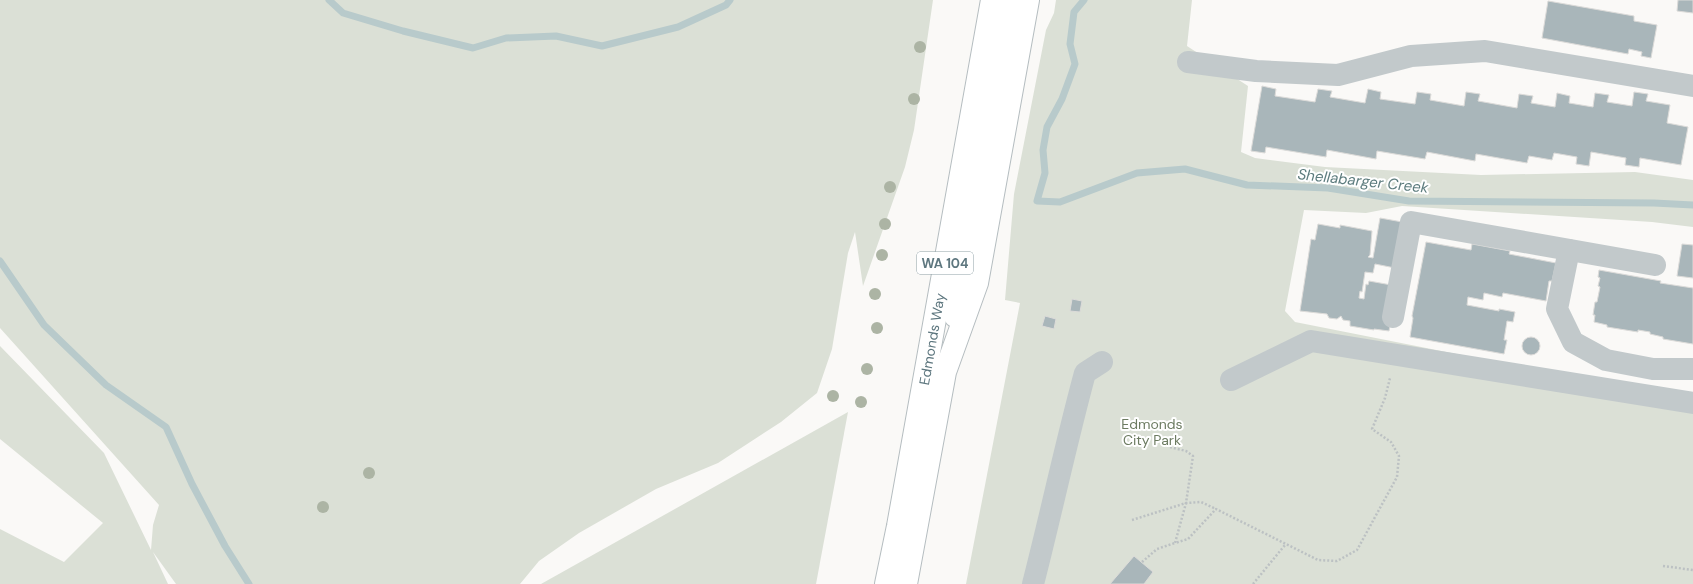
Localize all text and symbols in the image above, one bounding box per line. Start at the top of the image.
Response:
water label: Shellabarger Creek [1297,164,1430,198]
road number: WA 104 [917,252,973,274]
street label: Edmonds Way [915,291,949,386]
park label: Edmonds City Park [1121,415,1183,449]

